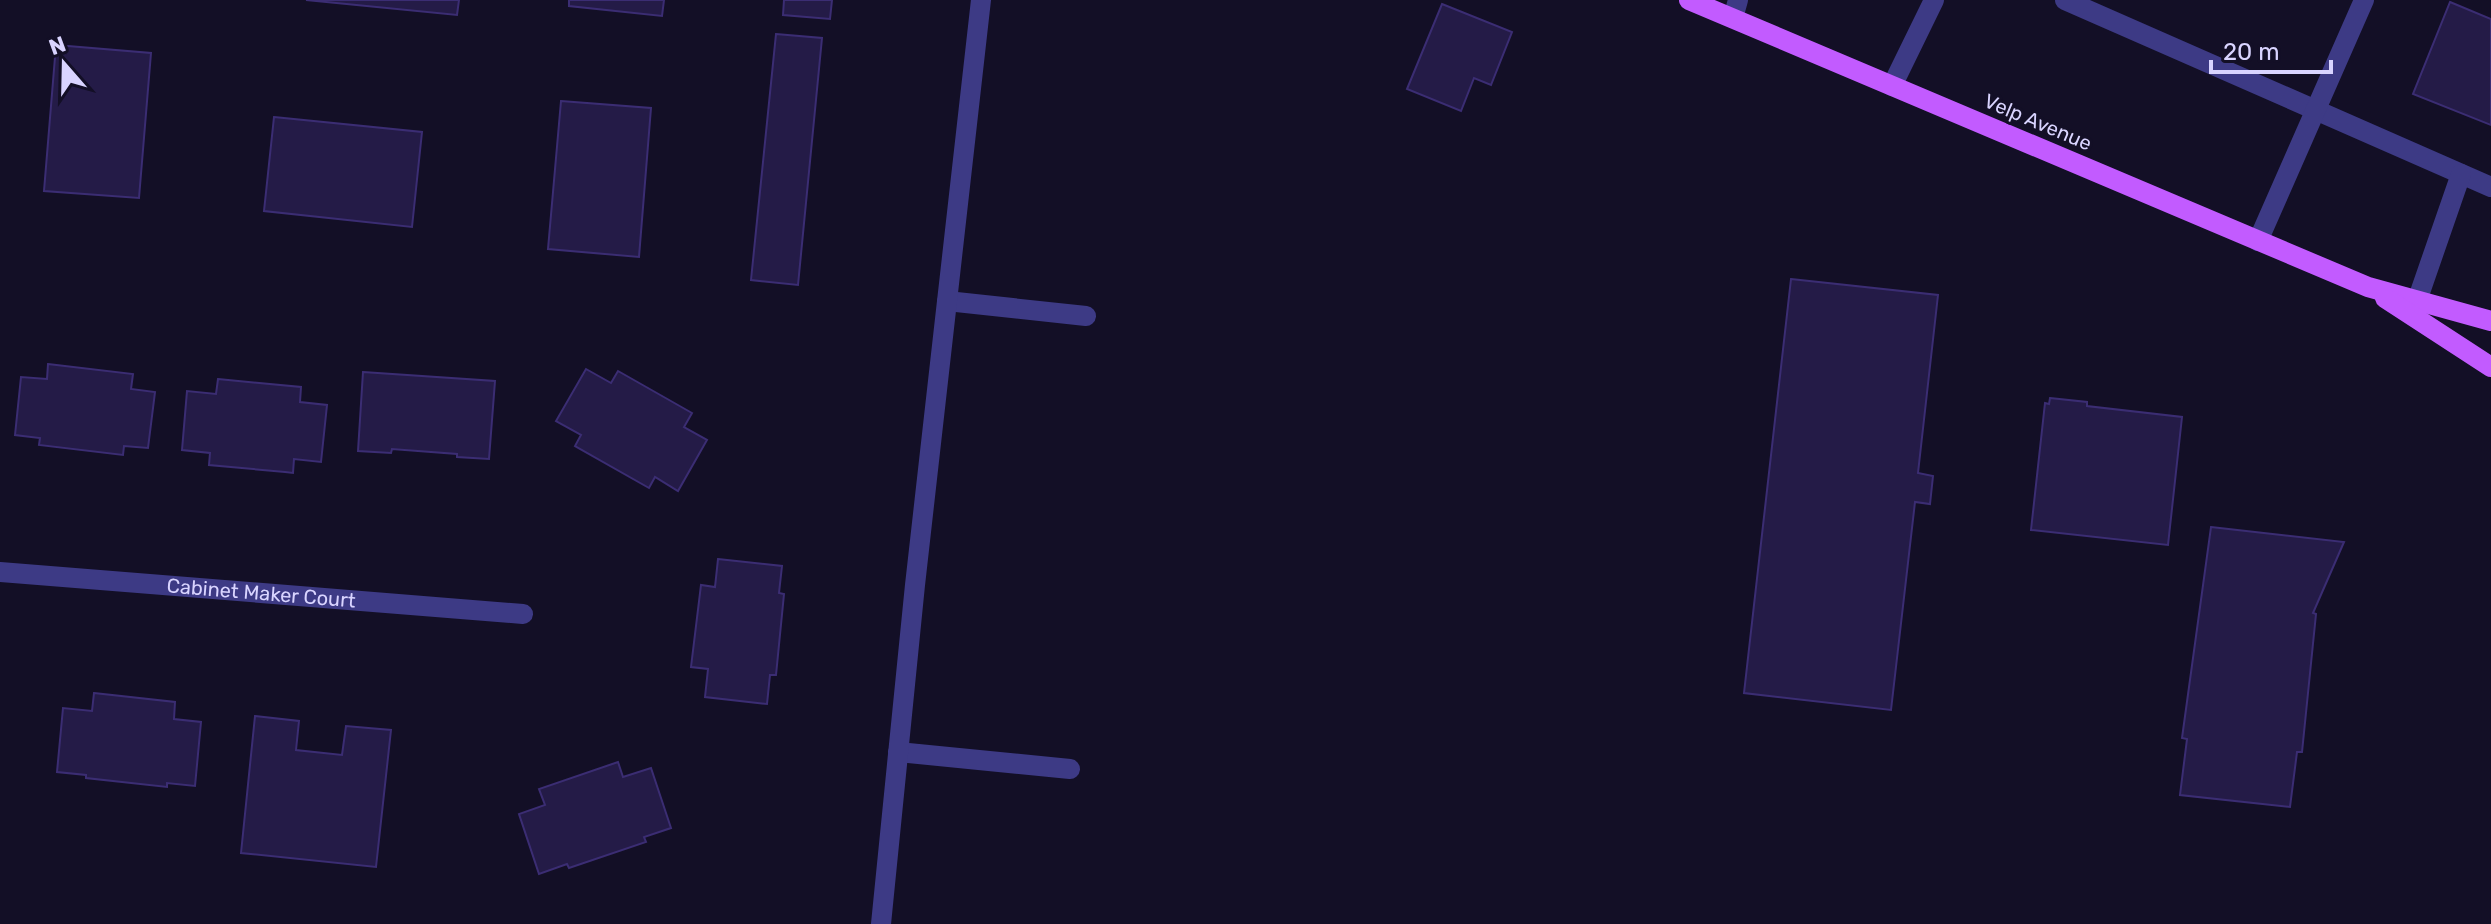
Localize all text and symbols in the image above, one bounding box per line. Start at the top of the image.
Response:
north arrow [24,24,104,104]
scale bar [2211,24,2331,74]
text: N [45,30,69,61]
text: 20 m [2223,38,2280,66]
street label: Velp Avenue [1981,89,2095,155]
street label: Cabinet Maker Court [166,573,357,613]

